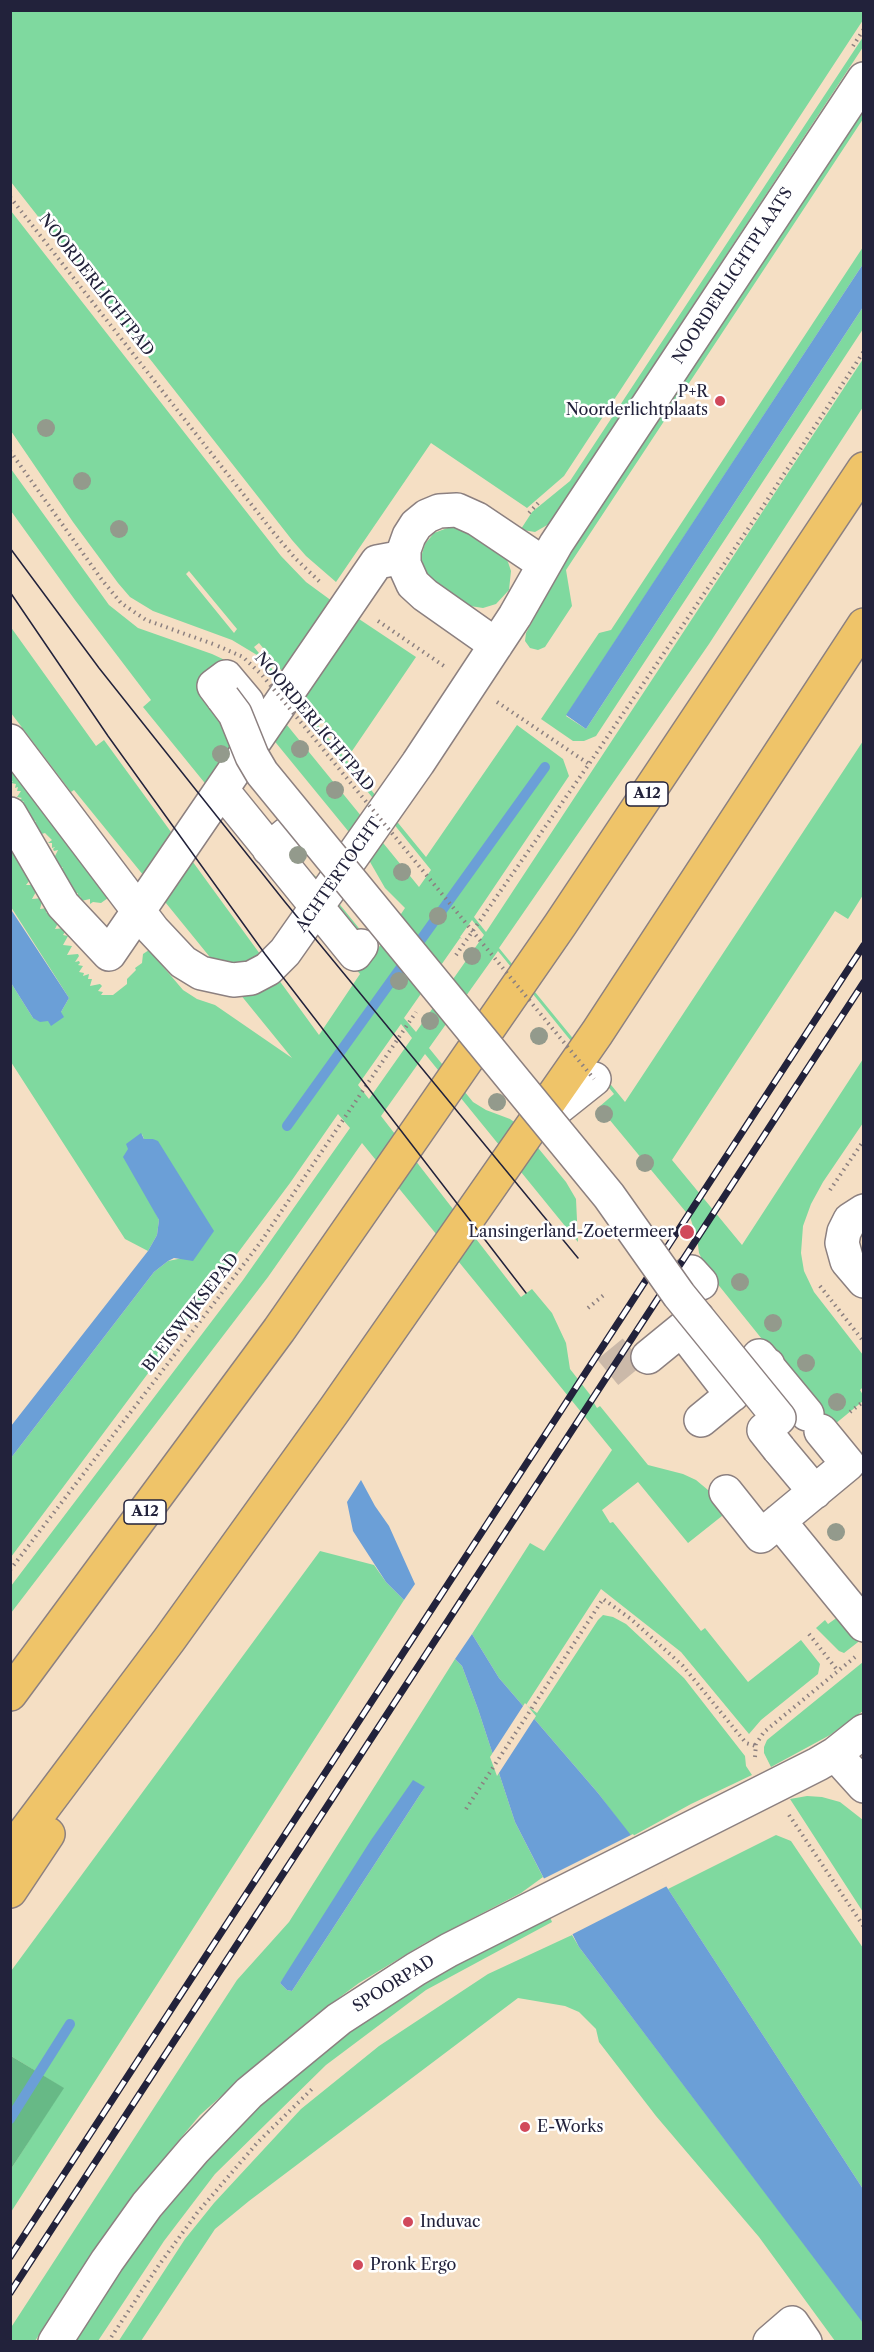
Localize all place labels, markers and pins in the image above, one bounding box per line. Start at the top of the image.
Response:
place label: P+R Noorderlichtplaats [566,382,708,420]
marker: P+R Noorderlichtplaats [713,394,727,408]
place label: Lansingerland-Zoetermeer [469,1222,674,1242]
marker: Lansingerland-Zoetermeer [678,1223,696,1241]
place label: E-Works [537,2117,604,2137]
marker: E-Works [518,2120,532,2134]
place label: Induvac [420,2212,481,2232]
marker: Induvac [401,2215,415,2229]
place label: Pronk Ergo [370,2255,456,2275]
marker: Pronk Ergo [351,2258,365,2272]

